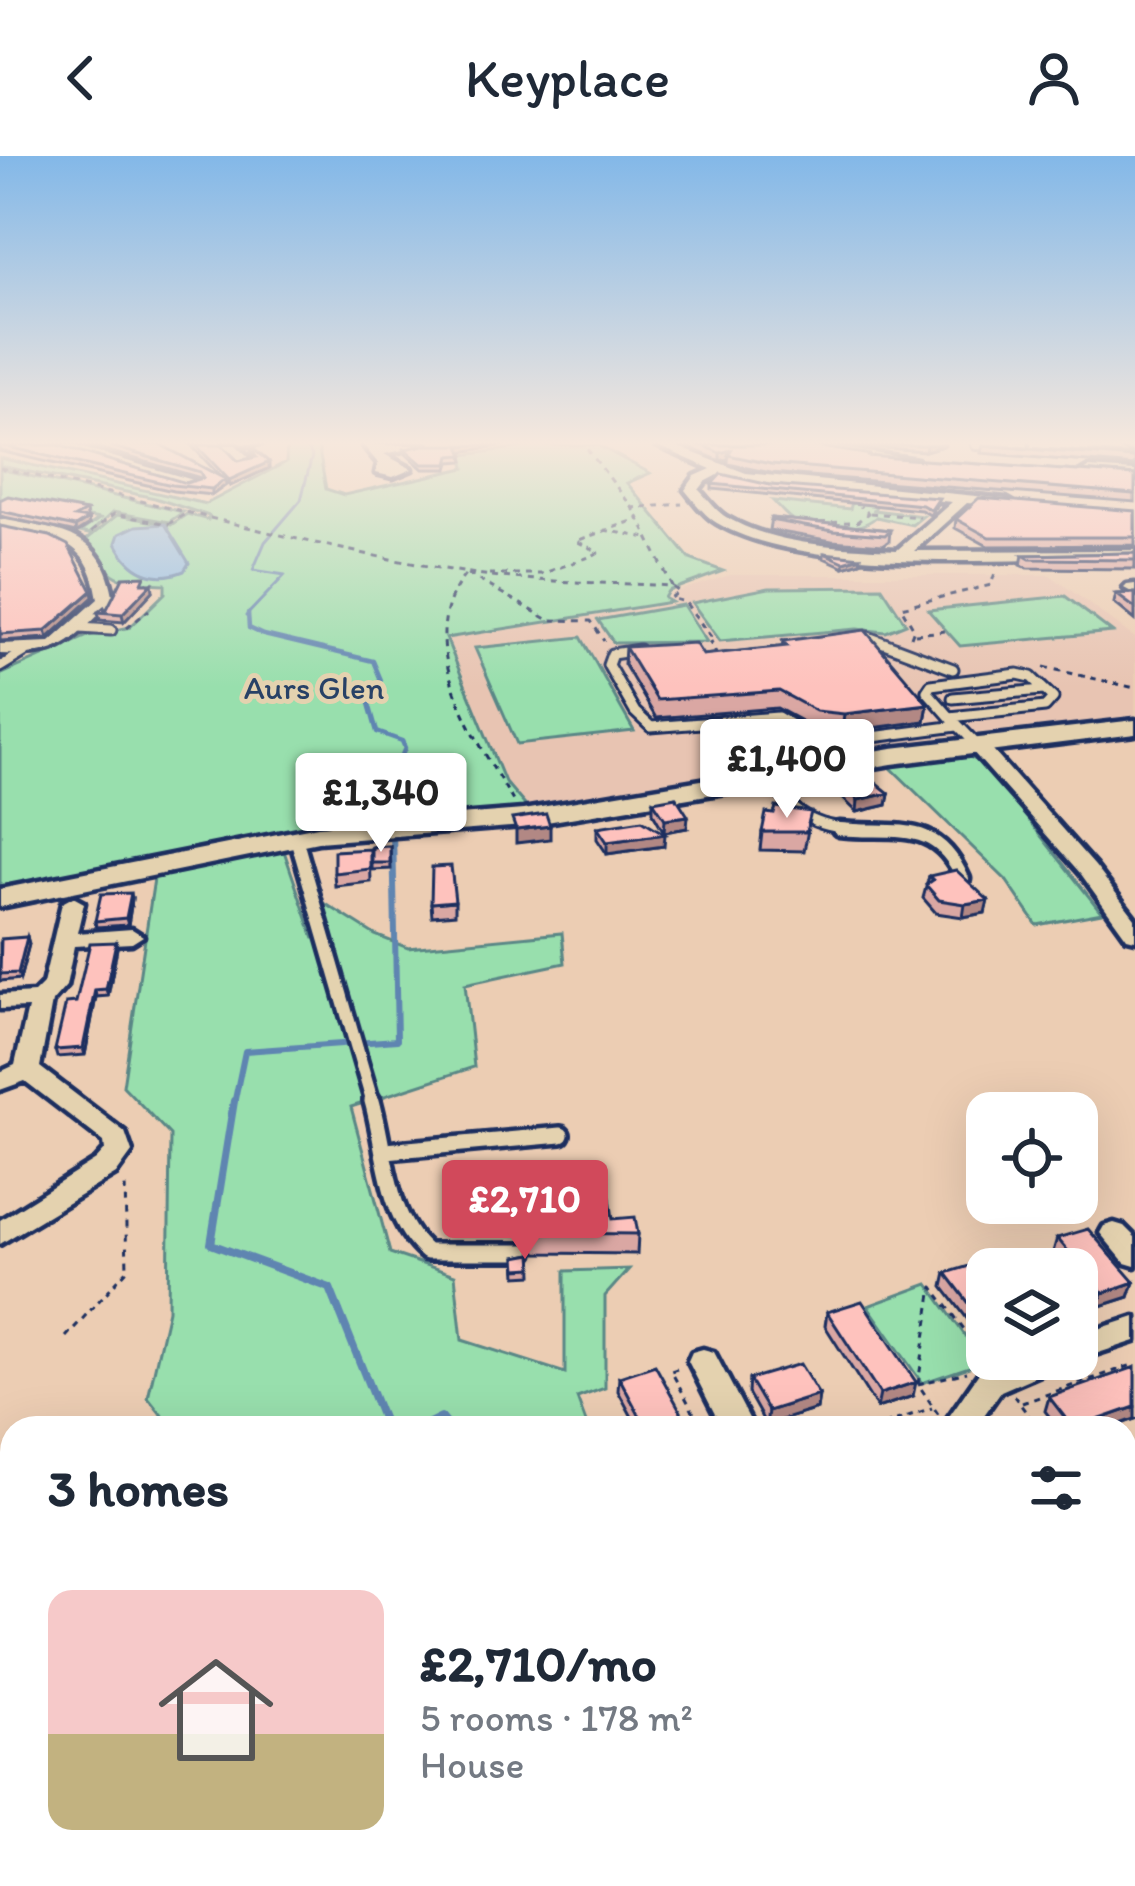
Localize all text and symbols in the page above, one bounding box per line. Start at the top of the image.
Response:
icon: back [48,45,114,111]
icon: person [1021,45,1087,111]
text: Keyplace [465,46,670,111]
park label: Aurs Glen [244,668,385,707]
pin: £1,400 [689,719,885,821]
text: £1,400 [727,734,847,781]
pin: £1,340 [283,753,479,855]
text: £1,340 [323,768,439,815]
map controls [966,1092,1098,1380]
button: locate [966,1092,1098,1224]
pin: £2,710 [427,1160,623,1262]
text: £2,710 [469,1175,581,1222]
button: layers [966,1248,1098,1380]
icon: filters [1023,1455,1089,1521]
text: 3 homes [48,1458,229,1519]
text: £2,710/mo [420,1633,657,1694]
icon: home [144,1638,288,1782]
text: 5 rooms · 178 m² [420,1694,693,1741]
text: House [420,1741,524,1788]

